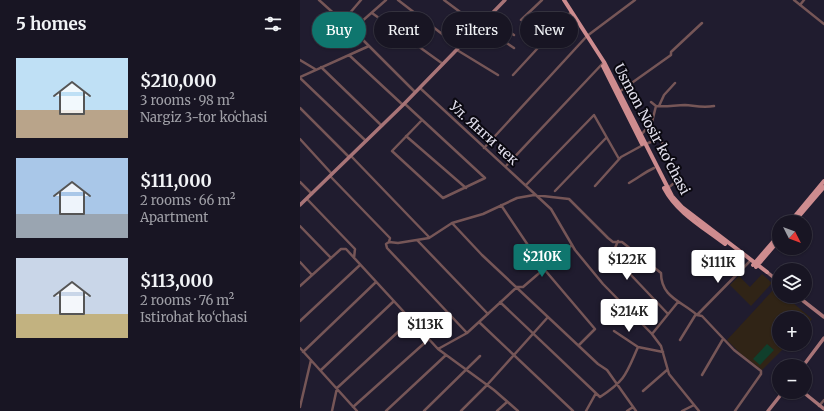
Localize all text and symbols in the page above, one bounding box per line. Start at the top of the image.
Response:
chip: Buy [312,12,366,48]
chip: Rent [374,12,434,48]
chip: Filters [442,12,512,48]
chip: New [520,12,578,48]
text: 5 homes [16,13,87,35]
icon: filters [262,13,284,35]
street label: Usmon Nosir ko‘chasi [610,60,694,198]
text: $210,000 [140,70,217,92]
icon: home [48,74,96,122]
text: 3 rooms · 98 m² [140,92,235,109]
street label: Ул. Янги чек [445,96,523,169]
text: Nargiz 3-tor koʻchasi [140,109,268,126]
text: $111,000 [140,170,212,192]
icon: home [48,174,96,222]
text: 2 rooms · 66 m² [140,192,235,209]
text: Apartment [140,209,208,226]
north arrow [772,215,812,255]
map controls [772,215,812,399]
pin: $210K [514,244,570,278]
pin: $122K [599,247,655,281]
text: $210K [522,248,562,265]
pin: $111K [690,250,746,284]
text: $122K [608,251,646,268]
text: $111K [700,254,736,271]
button: layers [772,263,812,303]
text: $113,000 [140,270,213,292]
icon: home [48,274,96,322]
text: 2 rooms · 76 m² [140,292,234,309]
pin: $214K [601,299,657,333]
text: $214K [610,303,648,320]
text: Istirohat ko‘chasi [140,309,248,326]
button: + [772,311,812,351]
pin: $113K [397,312,453,346]
text: $113K [407,316,443,333]
button: − [772,359,812,399]

